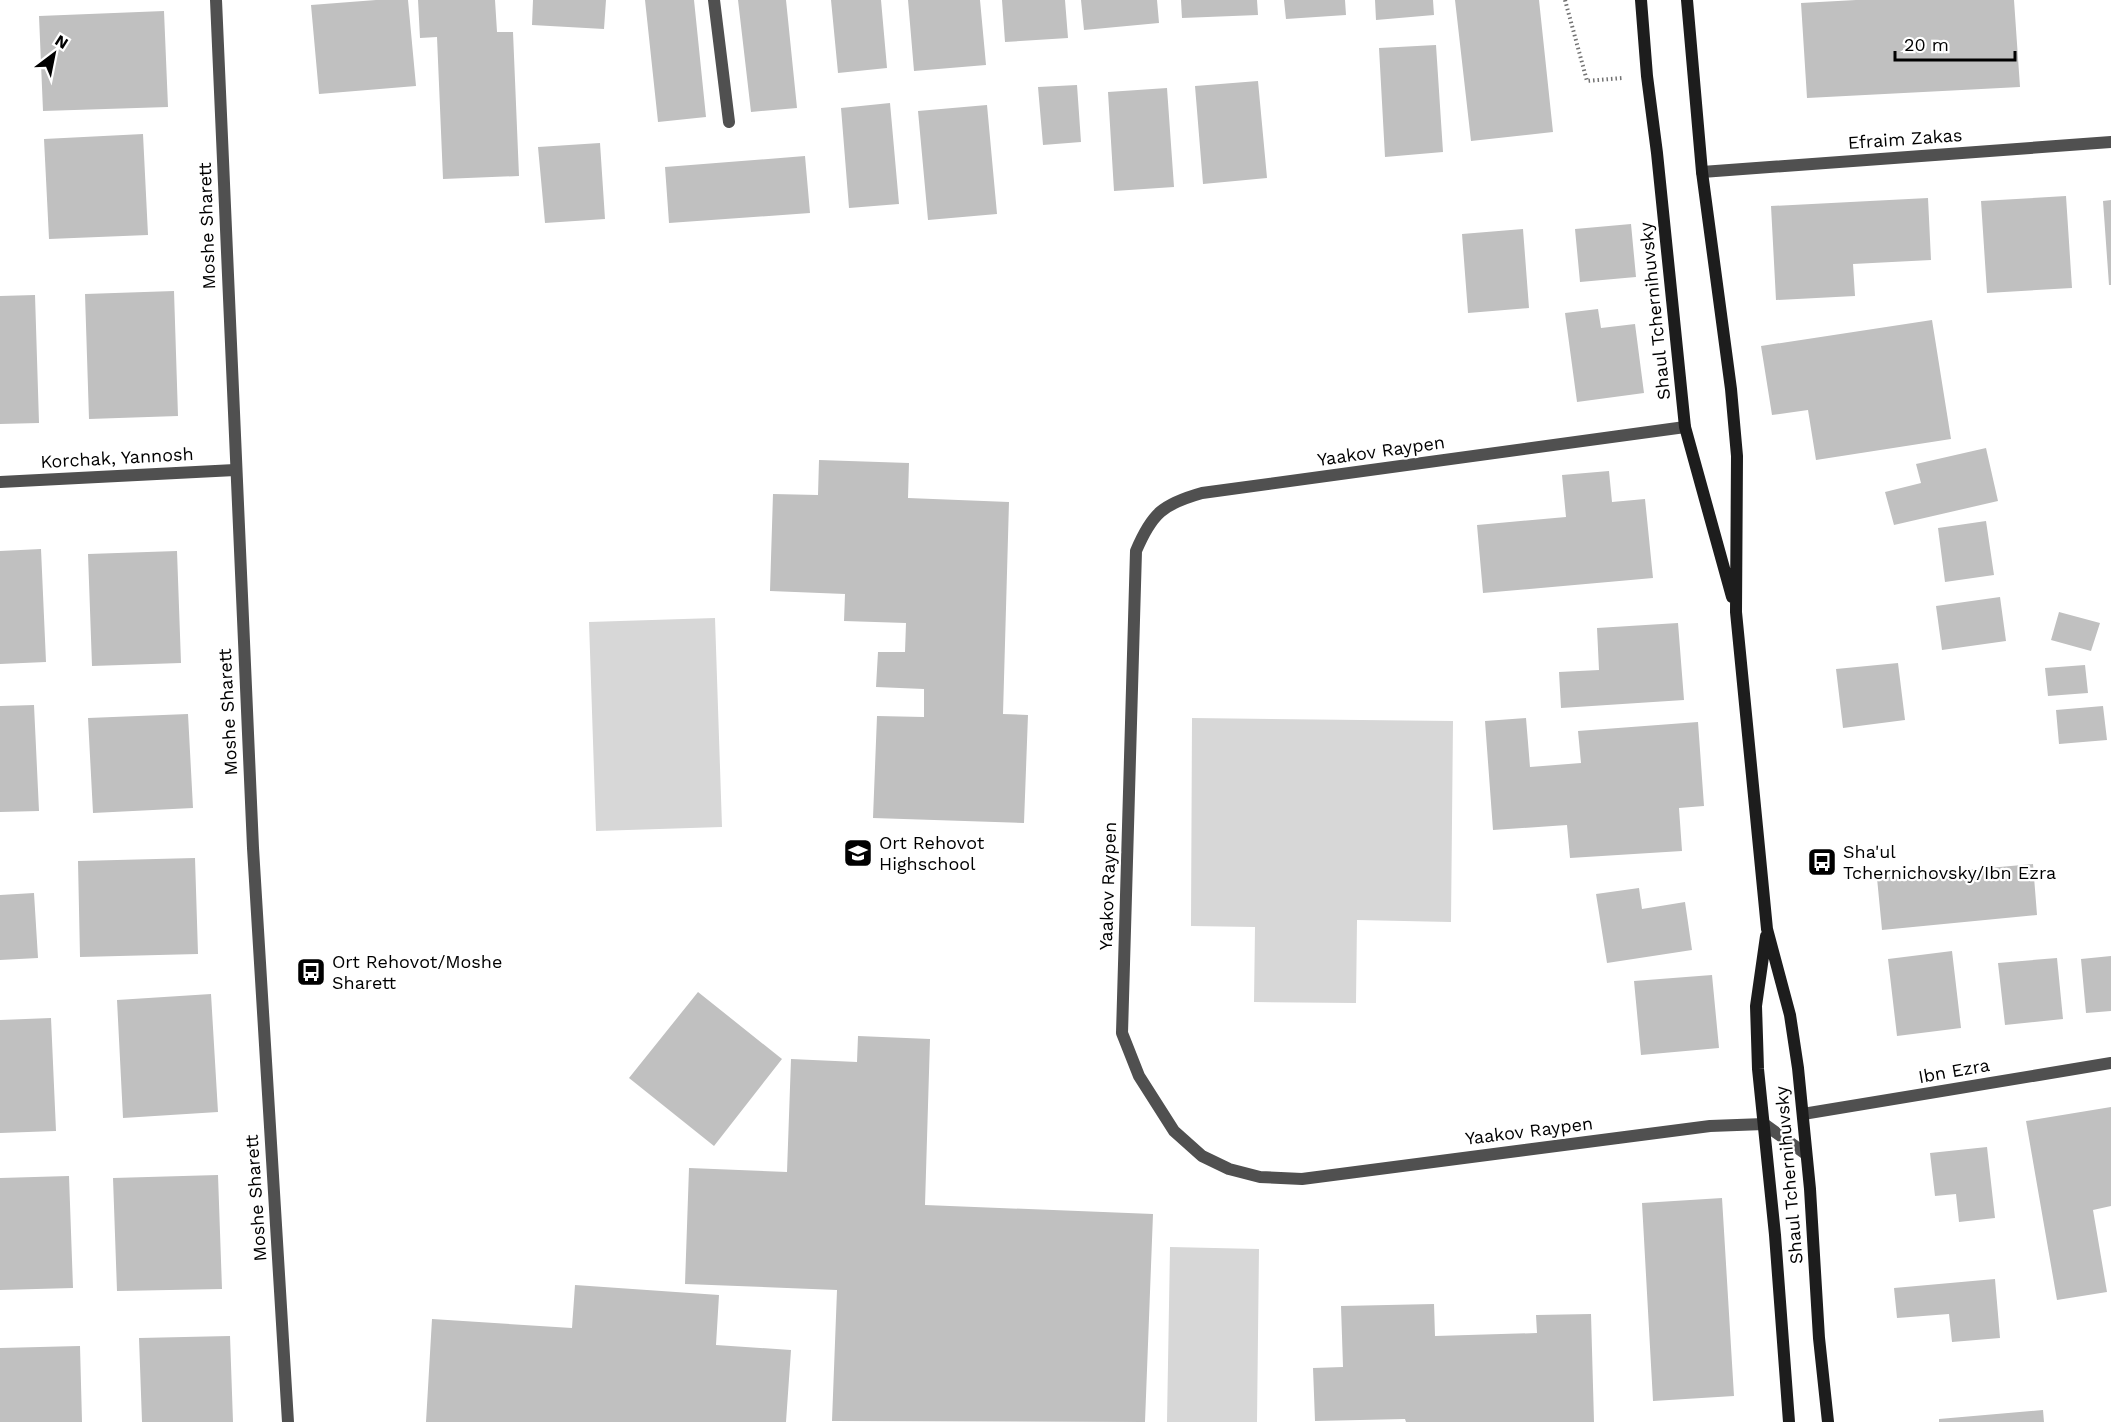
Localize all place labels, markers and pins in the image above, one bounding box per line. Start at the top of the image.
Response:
place label: Ort Rehovot Highschool [879,832,985,874]
school or university icon: Ort Rehovot Highschool [842,837,874,869]
place label: Sha'ul Tchernichovsky/Ibn Ezra [1843,841,2056,883]
bus stop icon: Sha'ul Tchernichovsky/Ibn Ezra [1806,846,1838,878]
place label: Ort Rehovot/Moshe Sharett [332,951,502,993]
bus stop icon: Ort Rehovot/Moshe Sharett [295,956,327,988]

